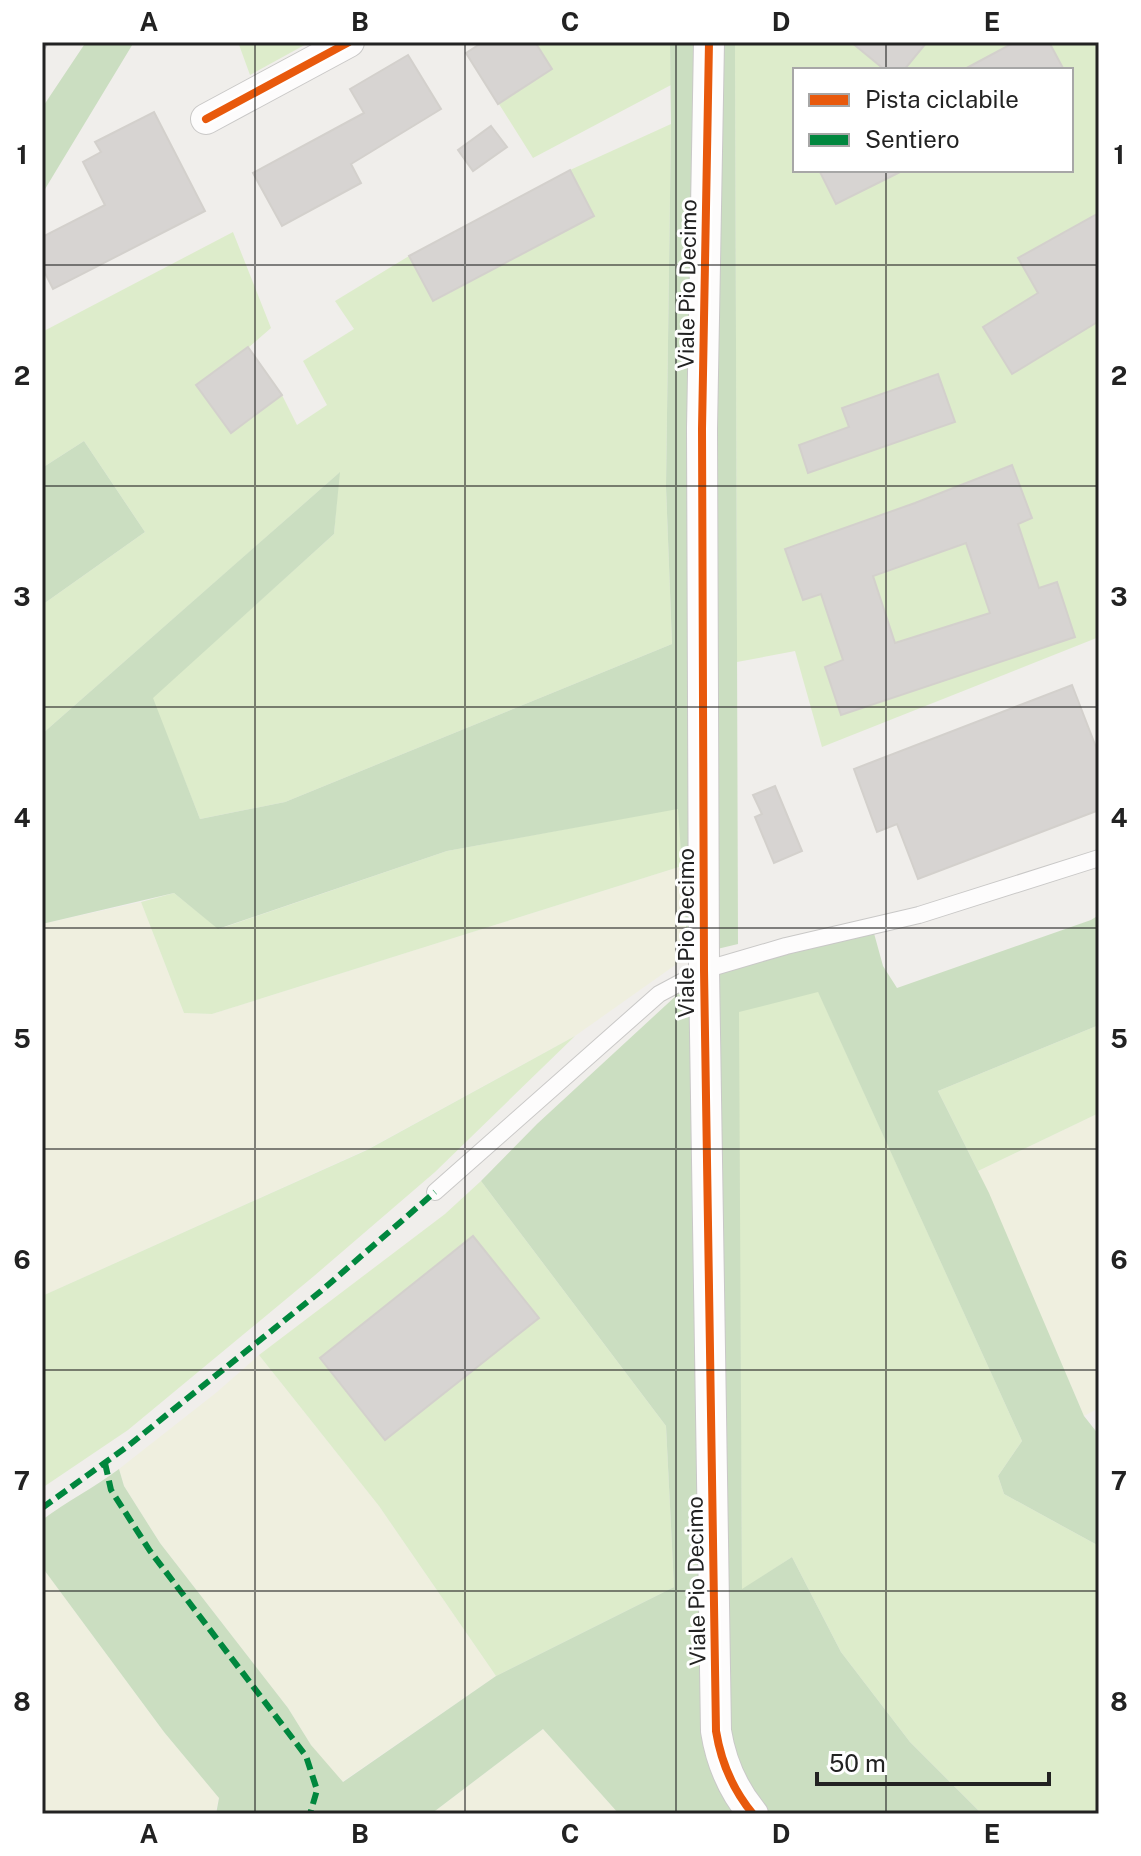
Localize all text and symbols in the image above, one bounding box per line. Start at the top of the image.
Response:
text: A [140,6,159,37]
text: B [351,6,369,37]
text: C [561,6,579,37]
text: D [772,6,790,37]
text: E [984,6,1000,37]
legend [793,68,1073,172]
text: Pista ciclabile [865,85,1019,113]
text: Sentiero [865,125,960,153]
text: 1 [16,139,28,170]
text: 1 [1113,139,1125,170]
street label: Viale Pio Decimo [673,199,701,369]
text: 2 [14,360,30,391]
text: 2 [1111,360,1127,391]
text: 3 [13,581,31,612]
text: 3 [1110,581,1128,612]
text: 4 [13,802,31,833]
text: 4 [1110,802,1128,833]
street label: Viale Pio Decimo [673,848,699,1018]
text: 5 [13,1023,31,1054]
text: 5 [1110,1023,1128,1054]
text: 6 [13,1244,31,1275]
text: 6 [1110,1244,1128,1275]
text: 7 [14,1465,30,1496]
text: 7 [1111,1465,1127,1496]
street label: Viale Pio Decimo [682,1496,710,1666]
text: 8 [13,1686,31,1717]
text: 8 [1110,1686,1128,1717]
scale bar [817,1736,1049,1786]
text: 50 m [829,1749,886,1777]
text: A [140,1818,159,1849]
text: B [351,1818,369,1849]
text: C [561,1818,579,1849]
text: D [772,1818,790,1849]
text: E [984,1818,1000,1849]

